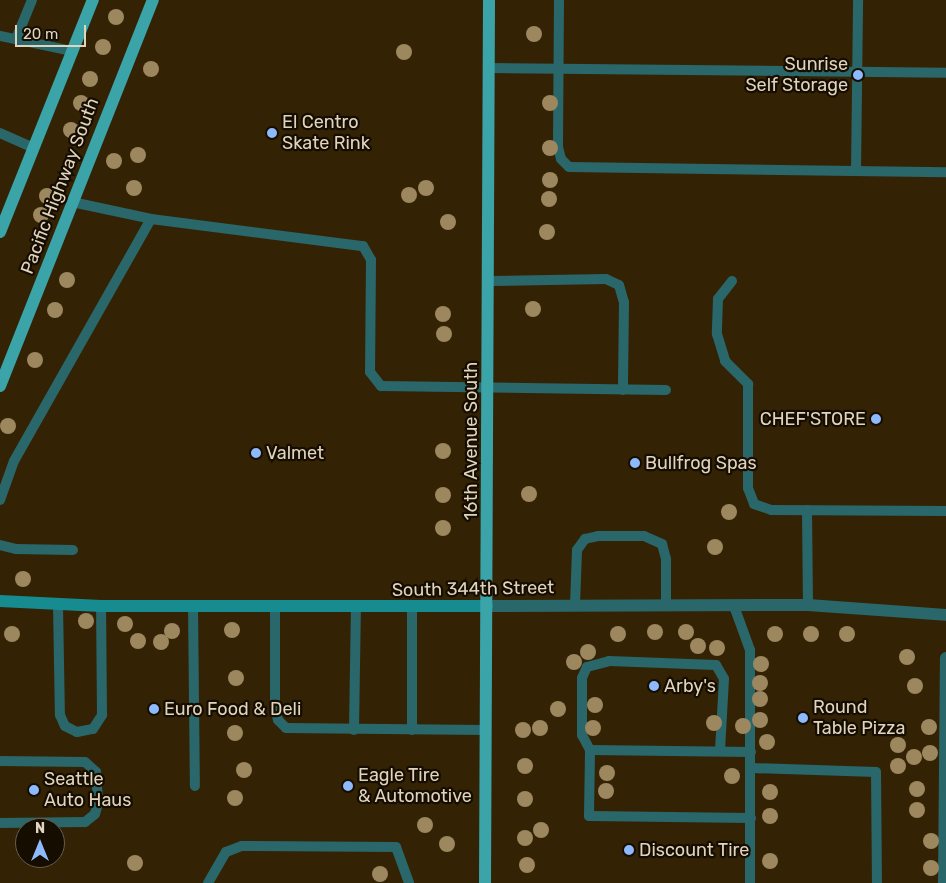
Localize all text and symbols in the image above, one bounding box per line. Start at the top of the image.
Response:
scale bar [18,15,89,47]
text: 20 m [23,25,58,43]
place label: Sunrise Self Storage [745,54,848,96]
marker: Sunrise Self Storage [852,69,864,81]
street label: Pacific Highway South [16,95,104,277]
place label: El Centro Skate Rink [282,112,370,154]
marker: El Centro Skate Rink [266,127,278,139]
street label: 16th Avenue South [460,362,482,520]
place label: CHEF'STORE [760,408,866,430]
marker: CHEF'STORE [870,413,882,425]
place label: Valmet [266,442,324,464]
marker: Valmet [250,447,262,459]
place label: Bullfrog Spas [645,452,757,474]
marker: Bullfrog Spas [629,457,641,469]
street label: South 344th Street [392,577,554,601]
place label: Arby's [664,675,716,697]
marker: Arby's [648,680,660,692]
place label: Round Table Pizza [813,697,905,740]
place label: Euro Food & Deli [164,698,301,720]
marker: Euro Food & Deli [148,703,160,715]
marker: Round Table Pizza [797,712,809,724]
place label: Eagle Tire & Automotive [358,765,472,808]
place label: Seattle Auto Haus [44,769,131,812]
marker: Eagle Tire & Automotive [342,780,354,792]
marker: Seattle Auto Haus [28,784,40,796]
north arrow [15,818,65,868]
text: N [35,820,45,837]
place label: Discount Tire [639,839,750,861]
marker: Discount Tire [623,844,635,856]

